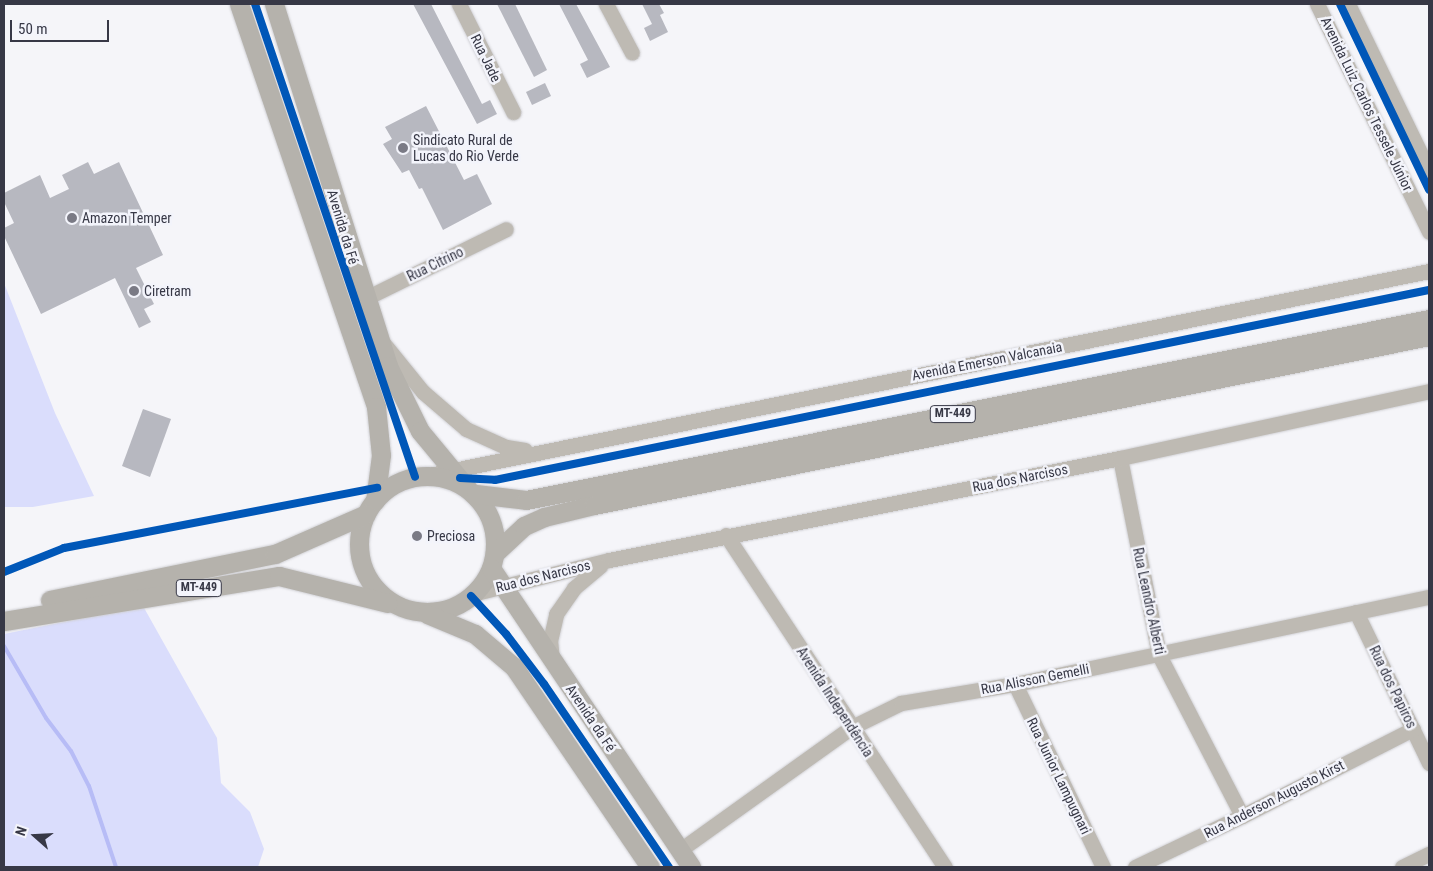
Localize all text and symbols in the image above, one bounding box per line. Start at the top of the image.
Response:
scale bar [12,10,111,42]
street label: Avenida Luiz Carlos Tessele Júnior [1317,14,1417,194]
text: 50 m [18,20,48,38]
street label: Rua Jade [467,31,505,85]
place label: Sindicato Rural de Lucas do Rio Verde [413,132,519,164]
marker: Sindicato Rural de Lucas do Rio Verde [397,142,409,154]
street label: Avenida da Fé [324,188,362,266]
place label: Amazon Temper [82,210,172,226]
marker: Amazon Temper [66,212,78,224]
street label: Rua Citrino [404,243,466,285]
place label: Ciretram [144,283,191,299]
marker: Ciretram [128,285,140,297]
street label: Avenida Emerson Valcanaia [910,338,1064,384]
road number: MT-449 [929,404,977,424]
street label: Rua dos Narcisos [971,461,1069,495]
place label: Preciosa [427,528,475,544]
marker: Preciosa [411,530,423,542]
street label: Rua Leandro Alberti [1129,546,1169,656]
street label: Rua dos Narcisos [494,556,592,596]
road number: MT-449 [175,578,223,598]
street label: Rua dos Papiros [1366,643,1420,731]
street label: Avenida Independência [793,644,877,760]
street label: Rua Alisson Gemelli [979,660,1091,698]
street label: Avenida da Fé [562,681,620,755]
street label: Rua Junior Lampugnari [1023,715,1095,837]
street label: Rua Anderson Augusto Kirst [1201,756,1347,842]
north arrow [10,811,60,861]
text: N [12,824,30,838]

